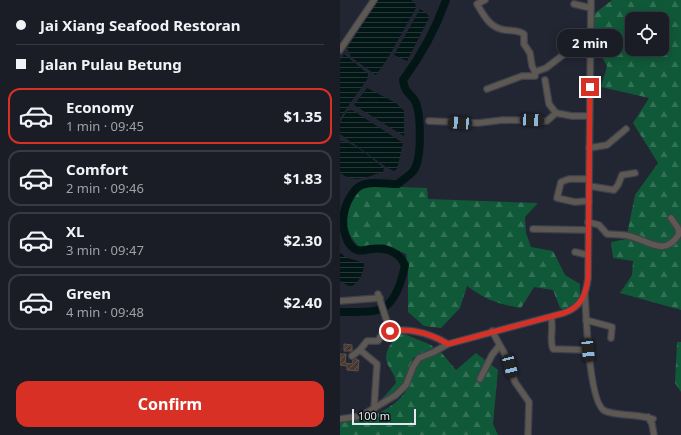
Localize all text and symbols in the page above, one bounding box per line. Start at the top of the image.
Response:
map controls [625,12,669,56]
button: locate [625,12,669,56]
text: Jai Xiang Seafood Restoran [40,15,240,35]
callout: 2 min [557,29,623,57]
text: 2 min [572,34,608,52]
text: Jalan Pulau Betung [40,54,182,74]
route end [581,78,599,96]
text: Economy [66,97,134,117]
icon: car [18,98,54,134]
text: $1.35 [283,106,322,126]
car [520,113,544,127]
car [448,116,472,130]
text: 1 min · 09:45 [66,117,144,135]
text: Comfort [66,159,128,179]
icon: car [18,160,54,196]
text: $1.83 [283,168,322,188]
text: 2 min · 09:46 [66,179,144,197]
text: XL [66,221,84,241]
icon: car [18,222,54,258]
text: $2.30 [283,230,322,250]
text: 3 min · 09:47 [66,241,144,259]
text: Green [66,283,111,303]
icon: car [18,284,54,320]
text: $2.40 [283,292,322,312]
text: 4 min · 09:48 [66,303,144,321]
route start [381,322,399,340]
car [581,337,595,363]
car [501,353,519,379]
button: Confirm [16,381,324,427]
scale bar [352,407,416,426]
text: 100 m [358,408,390,423]

